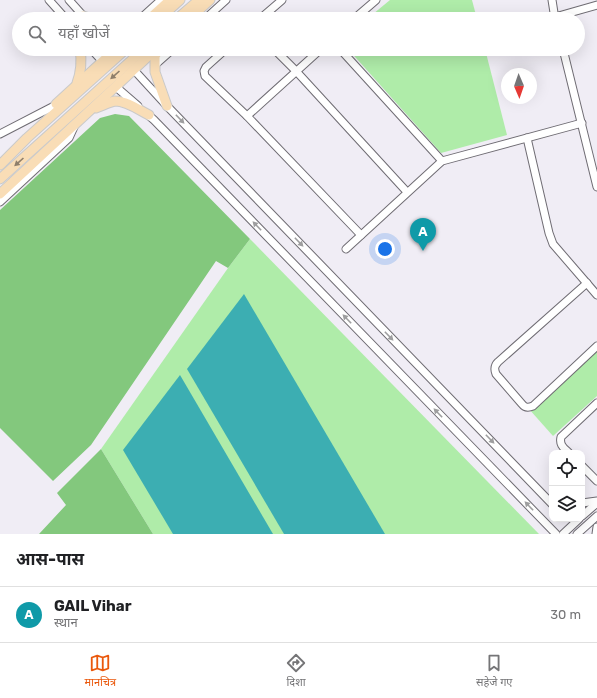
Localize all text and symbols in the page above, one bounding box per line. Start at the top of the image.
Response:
search box [12,12,585,56]
icon: search [26,23,48,45]
text: यहाँ खोजें [58,24,110,42]
north arrow [501,68,537,104]
one-way arrow [110,70,120,80]
one-way arrow [175,114,185,124]
one-way arrow [14,157,23,166]
pin: A [410,218,436,251]
one-way arrow [252,221,262,231]
one-way arrow [294,238,303,247]
your location [375,239,395,259]
one-way arrow [343,314,352,324]
one-way arrow [385,331,394,341]
one-way arrow [433,408,443,418]
one-way arrow [485,434,494,445]
map controls [549,450,585,522]
button: locate [549,450,585,486]
button: layers [549,486,585,522]
one-way arrow [524,501,533,511]
text: आस-पास [16,549,84,569]
text: GAIL Vihar [54,597,132,615]
text: A [24,607,34,622]
text: 30 m [550,607,581,622]
text: स्थान [54,615,78,630]
tab: मानचित्र [85,652,116,690]
tab: दिशा [285,652,307,690]
tab: सहेजे गए [476,652,512,690]

